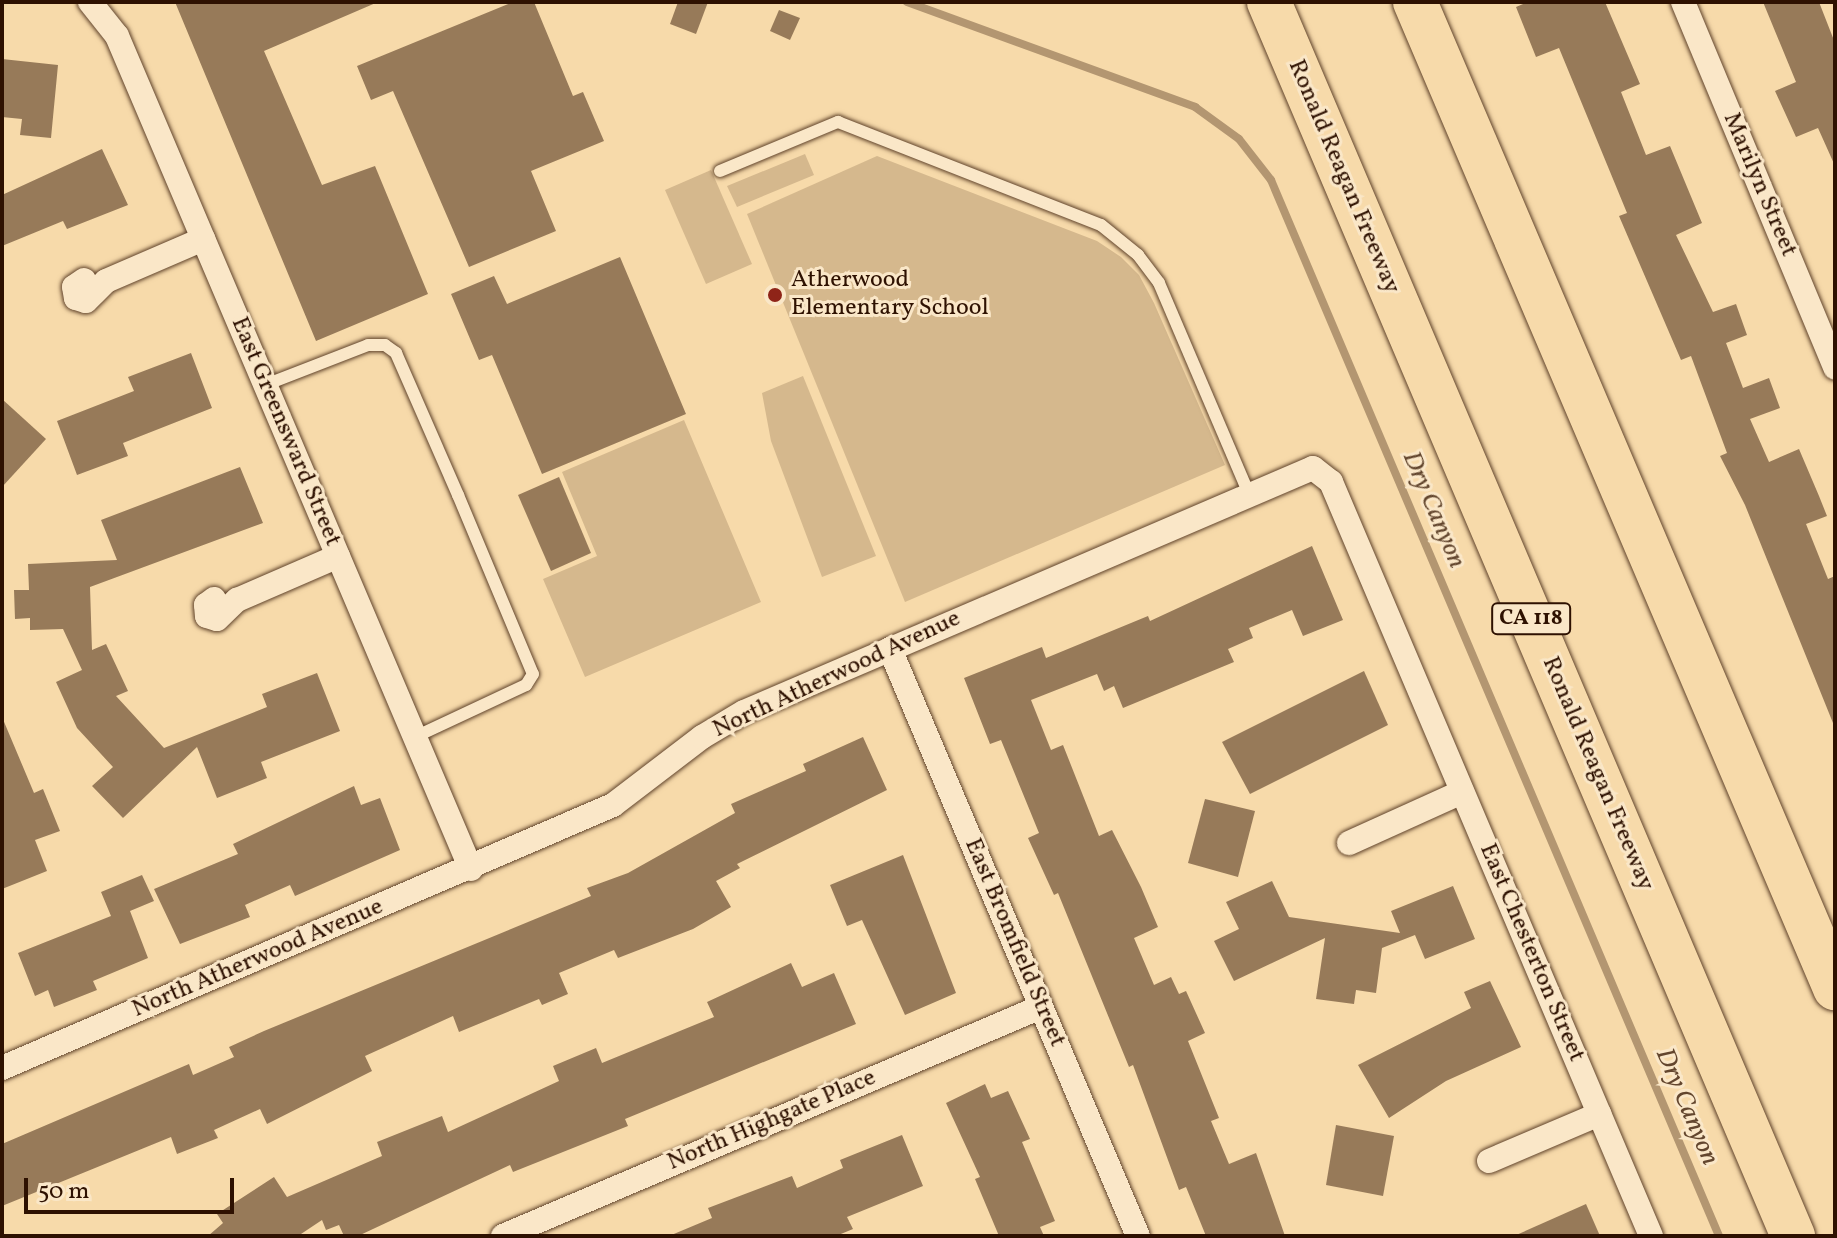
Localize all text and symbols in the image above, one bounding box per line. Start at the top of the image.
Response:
street label: Ronald Reagan Freeway [1281,56,1405,298]
street label: Marilyn Street [1716,109,1802,261]
place label: Atherwood Elementary School [791,267,989,323]
marker: Atherwood Elementary School [766,286,784,304]
street label: East Greensward Street [224,313,346,551]
water label: Dry Canyon [1394,447,1472,573]
road number: CA 118 [1491,601,1571,637]
street label: North Atherwood Avenue [709,605,965,745]
street label: Ronald Reagan Freeway [1535,653,1659,895]
street label: East Bromfield Street [957,834,1071,1052]
street label: East Chesterton Street [1472,840,1590,1066]
street label: North Atherwood Avenue [128,893,388,1025]
water label: Dry Canyon [1647,1044,1725,1170]
street label: North Highgate Place [664,1064,880,1178]
scale bar [28,1162,238,1212]
text: 50 m [38,1175,90,1209]

